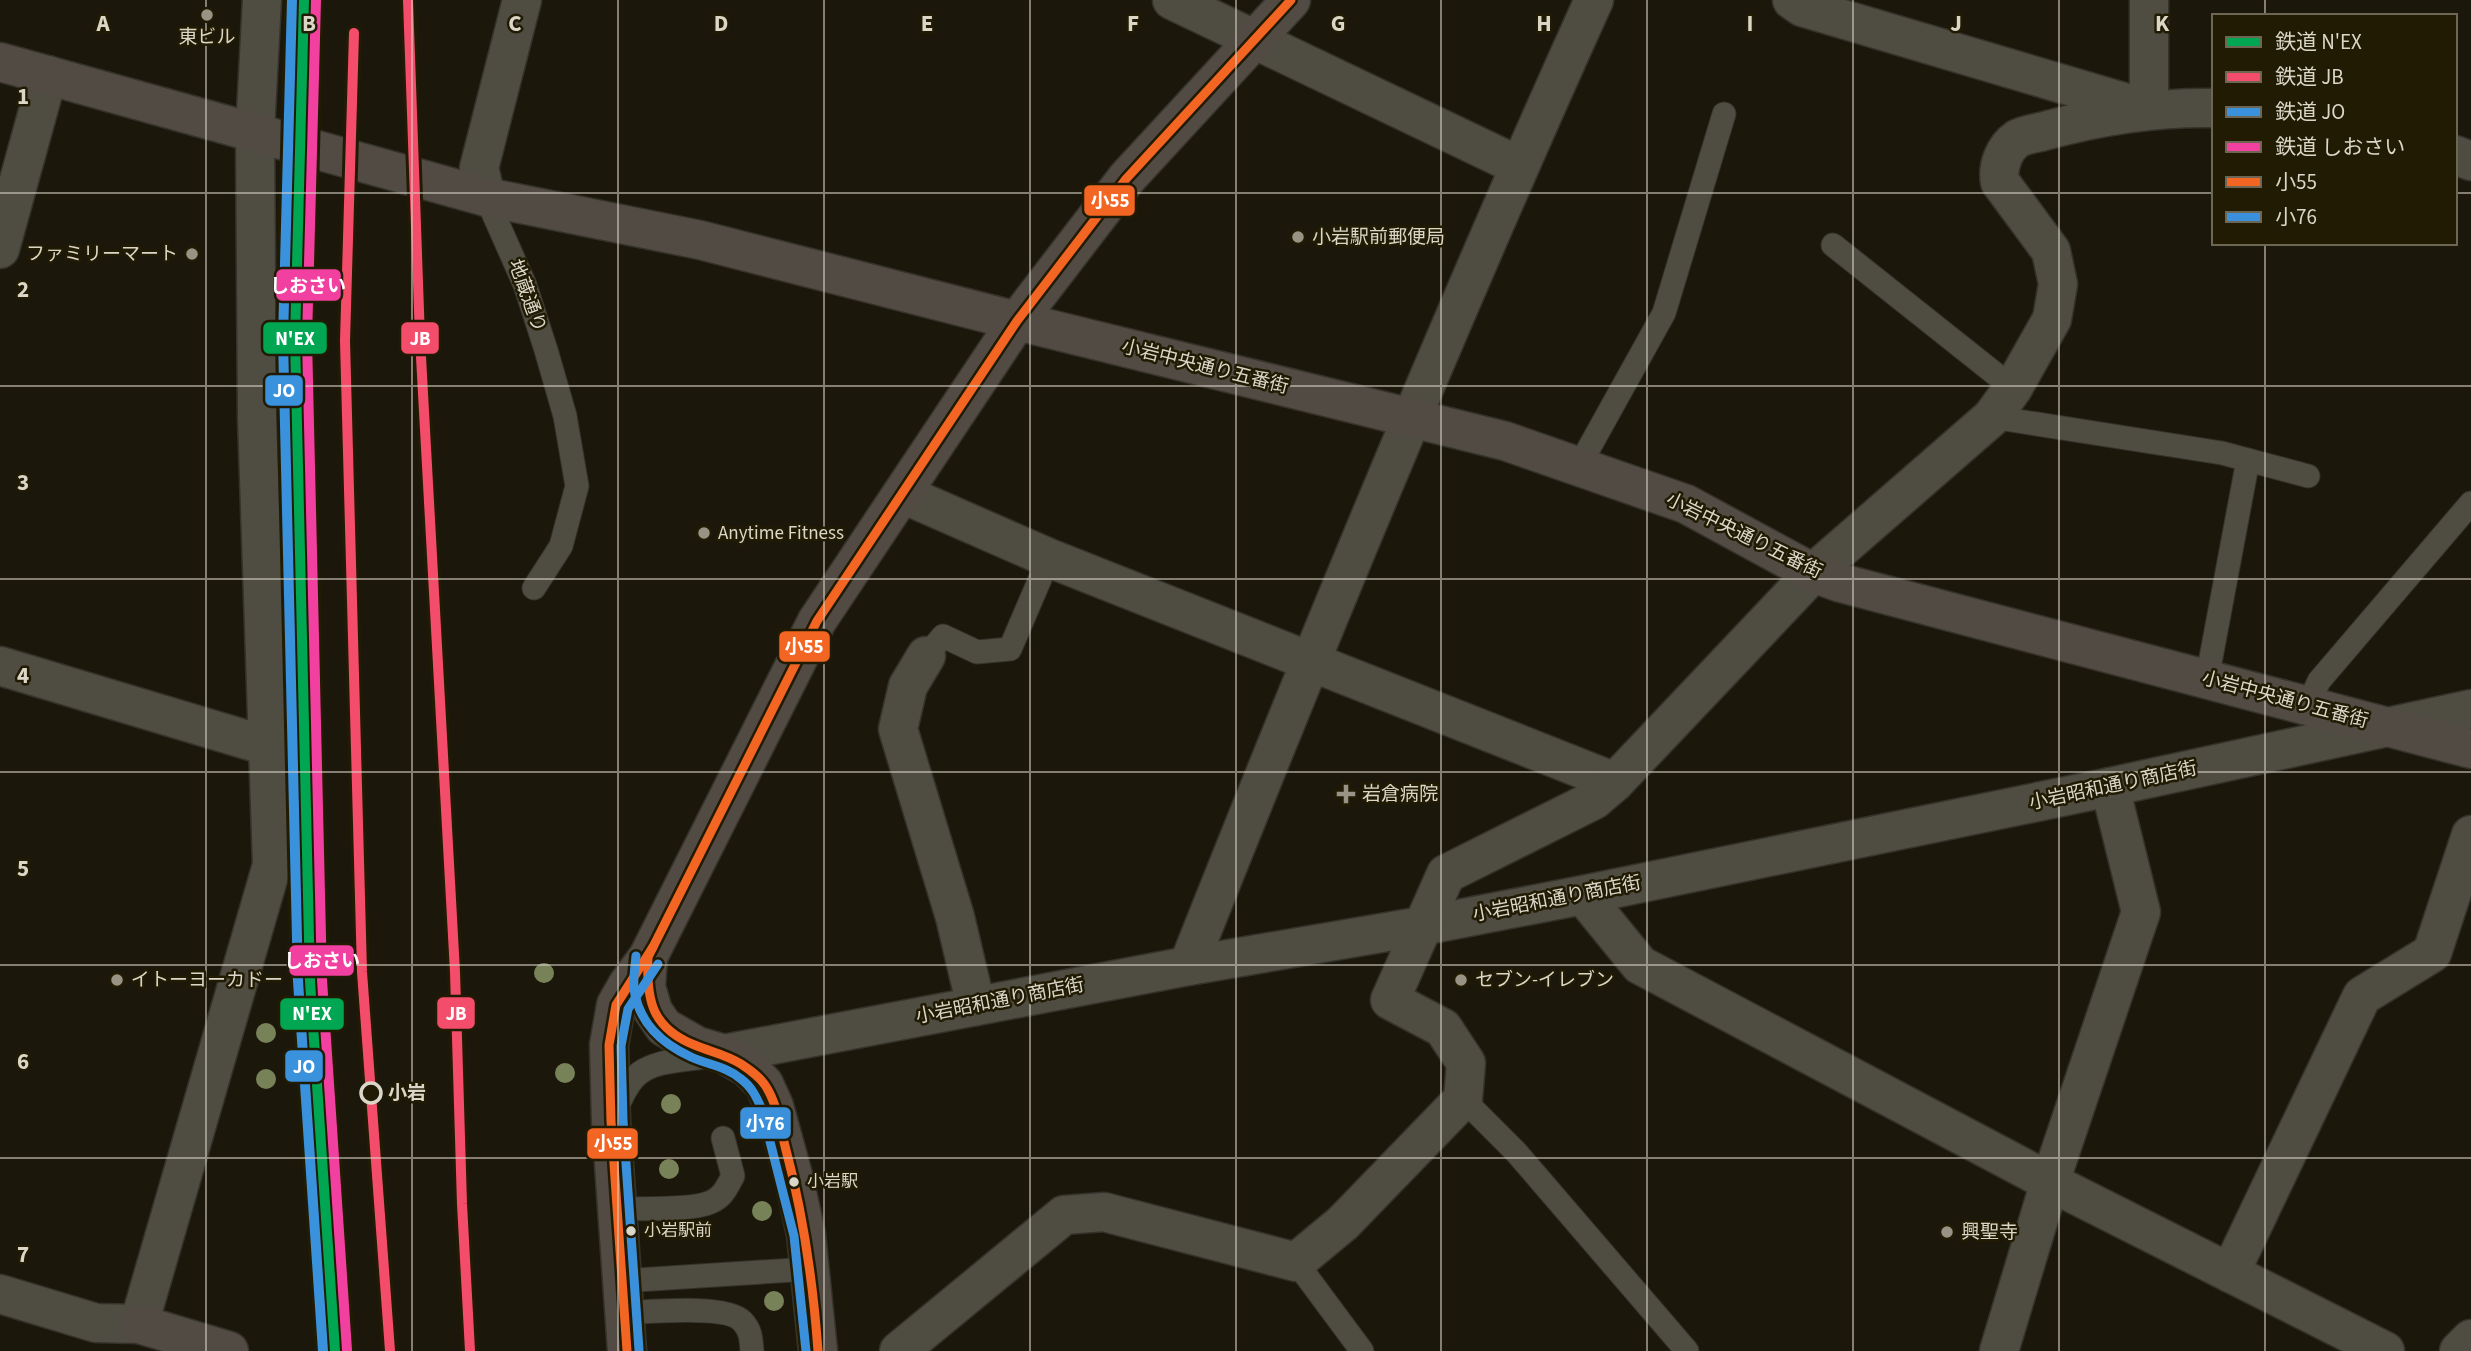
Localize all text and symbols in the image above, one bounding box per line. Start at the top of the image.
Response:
text: A [95,7,110,40]
marker: 東ビル [199,7,215,23]
text: B [302,7,316,40]
text: C [508,7,522,40]
text: D [714,7,728,40]
text: E [921,7,933,40]
text: F [1127,7,1139,40]
text: G [1331,7,1345,40]
text: H [1536,7,1552,40]
text: I [1747,7,1753,40]
text: J [1950,7,1962,40]
text: K [2155,7,2170,40]
legend [2212,14,2457,245]
place label: 東ビル [178,24,236,51]
text: 鉄道 N'EX [2275,27,2362,57]
text: 鉄道 JB [2275,62,2344,92]
text: 1 [17,80,29,113]
text: 鉄道 JO [2275,97,2345,127]
text: 鉄道 しおさい [2275,132,2405,162]
text: 小55 [2275,167,2317,197]
line badge: 小55 [1083,184,1136,217]
text: 小55 [1090,188,1130,215]
text: 小76 [2275,202,2317,232]
place label: 小岩駅前郵便局 [1312,224,1445,251]
marker: 小岩駅前郵便局 [1290,229,1306,245]
place label: ファミリーマート [26,241,178,268]
marker: ファミリーマート [184,246,200,262]
street label: 地蔵通り [501,256,553,336]
line badge: しおさい [275,268,342,302]
text: 2 [17,273,29,306]
text: しおさい [270,273,346,300]
line badge: N'EX [262,321,328,355]
line badge: JB [400,321,440,355]
text: N'EX [275,326,315,353]
text: JB [409,326,431,353]
street label: 小岩中央通り五番街 [1119,333,1291,401]
line badge: JO [264,374,304,407]
text: JO [273,378,295,405]
text: 3 [17,466,29,499]
street label: 小岩中央通り五番街 [1661,486,1827,586]
place label: Anytime Fitness [718,520,844,547]
marker: Anytime Fitness [696,525,712,541]
line badge: 小55 [778,630,831,663]
text: 小55 [784,634,824,661]
text: 4 [17,659,29,692]
street label: 小岩中央通り五番街 [2199,665,2371,735]
street label: 小岩昭和通り商店街 [2027,755,2199,817]
place label: 岩倉病院 [1362,781,1438,808]
marker: 岩倉病院 [1336,784,1356,804]
text: 5 [17,852,29,885]
street label: 小岩昭和通り商店街 [1470,869,1644,929]
line badge: しおさい [288,944,355,977]
text: しおさい [284,948,360,975]
place label: イトーヨーカドー [131,967,283,994]
place label: セブン-イレブン [1475,967,1614,994]
street label: 小岩昭和通り商店街 [913,971,1087,1031]
marker: イトーヨーカドー [109,972,125,988]
marker: セブン-イレブン [1453,972,1469,988]
line badge: JB [436,996,476,1030]
line badge: N'EX [279,997,345,1031]
text: N'EX [292,1001,332,1028]
text: JB [445,1001,467,1028]
text: 6 [17,1045,29,1078]
line badge: JO [284,1049,324,1083]
text: JO [293,1054,315,1081]
place label: 小岩 [388,1080,426,1107]
marker: 小岩 [360,1082,382,1104]
line badge: 小76 [739,1106,792,1140]
text: 小76 [745,1111,785,1138]
line badge: 小55 [586,1127,639,1160]
text: 小55 [593,1131,633,1158]
place label: 小岩駅 [807,1170,858,1194]
marker: 小岩駅 [787,1175,801,1189]
place label: 小岩駅前 [644,1219,712,1243]
place label: 興聖寺 [1961,1219,2018,1246]
marker: 小岩駅前 [624,1224,638,1238]
marker: 興聖寺 [1939,1224,1955,1240]
text: 7 [17,1238,29,1271]

